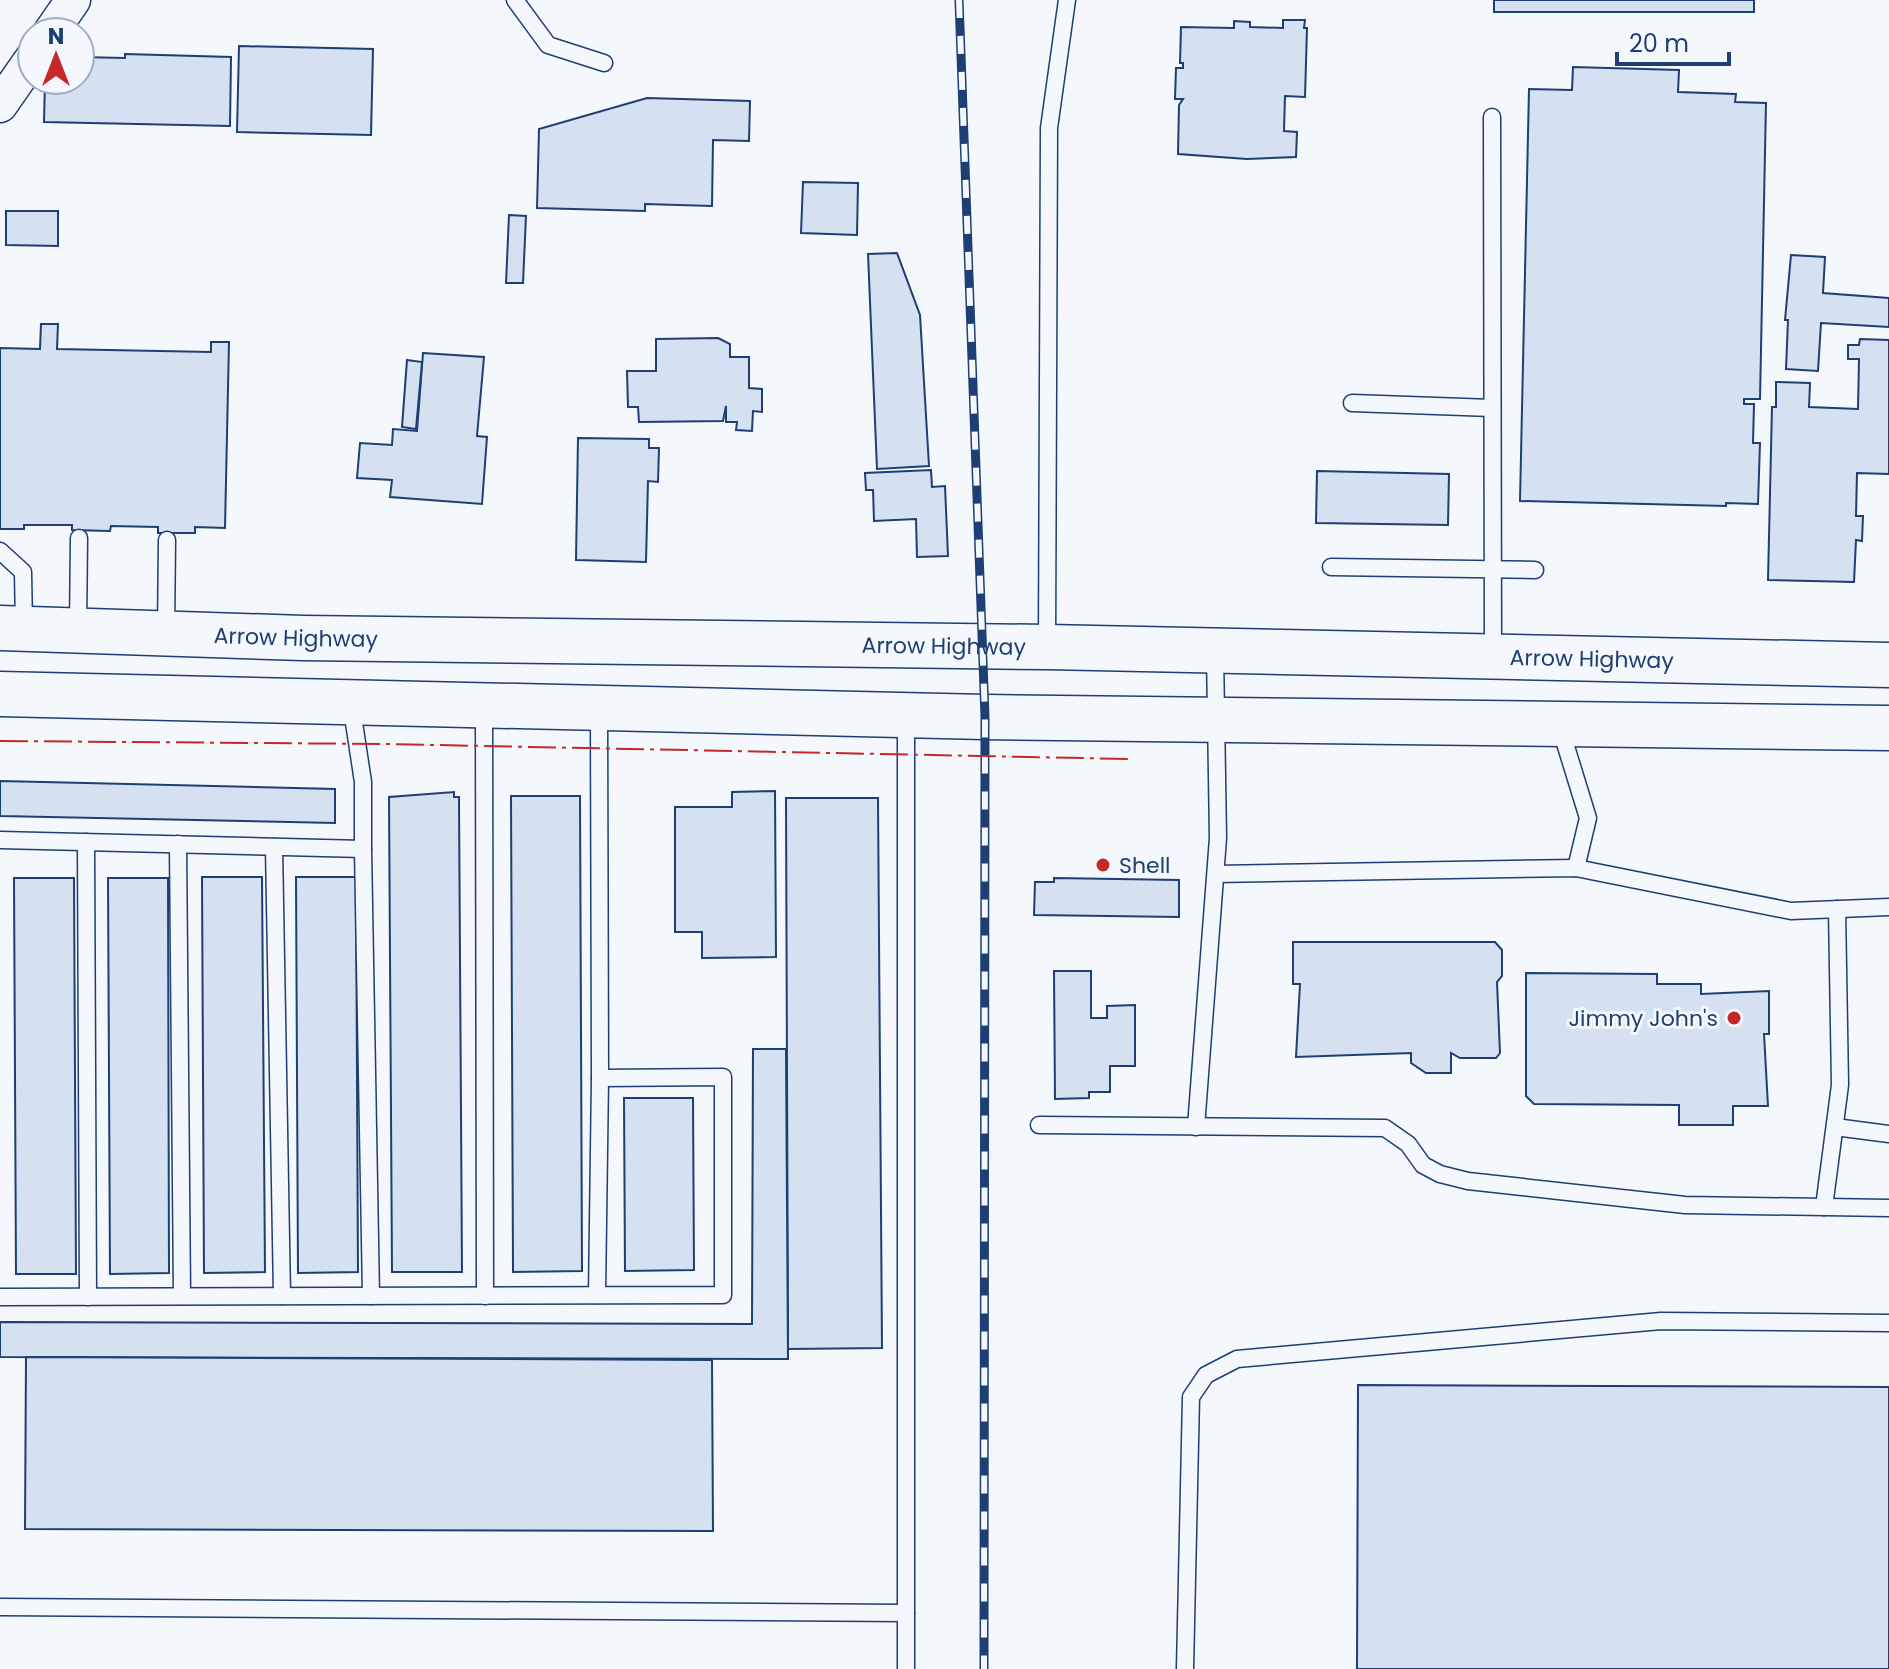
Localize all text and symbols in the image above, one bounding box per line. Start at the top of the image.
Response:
north arrow [16,16,96,96]
scale bar [1617,16,1729,66]
text: N [48,21,64,52]
text: 20 m [1629,27,1689,60]
street label: Arrow Highway [213,620,379,654]
street label: Arrow Highway [861,629,1027,662]
street label: Arrow Highway [1509,641,1675,676]
place label: Shell [1119,850,1170,881]
marker: Shell [1094,856,1112,874]
place label: Jimmy John's [1568,1003,1718,1034]
marker: Jimmy John's [1725,1009,1743,1027]

